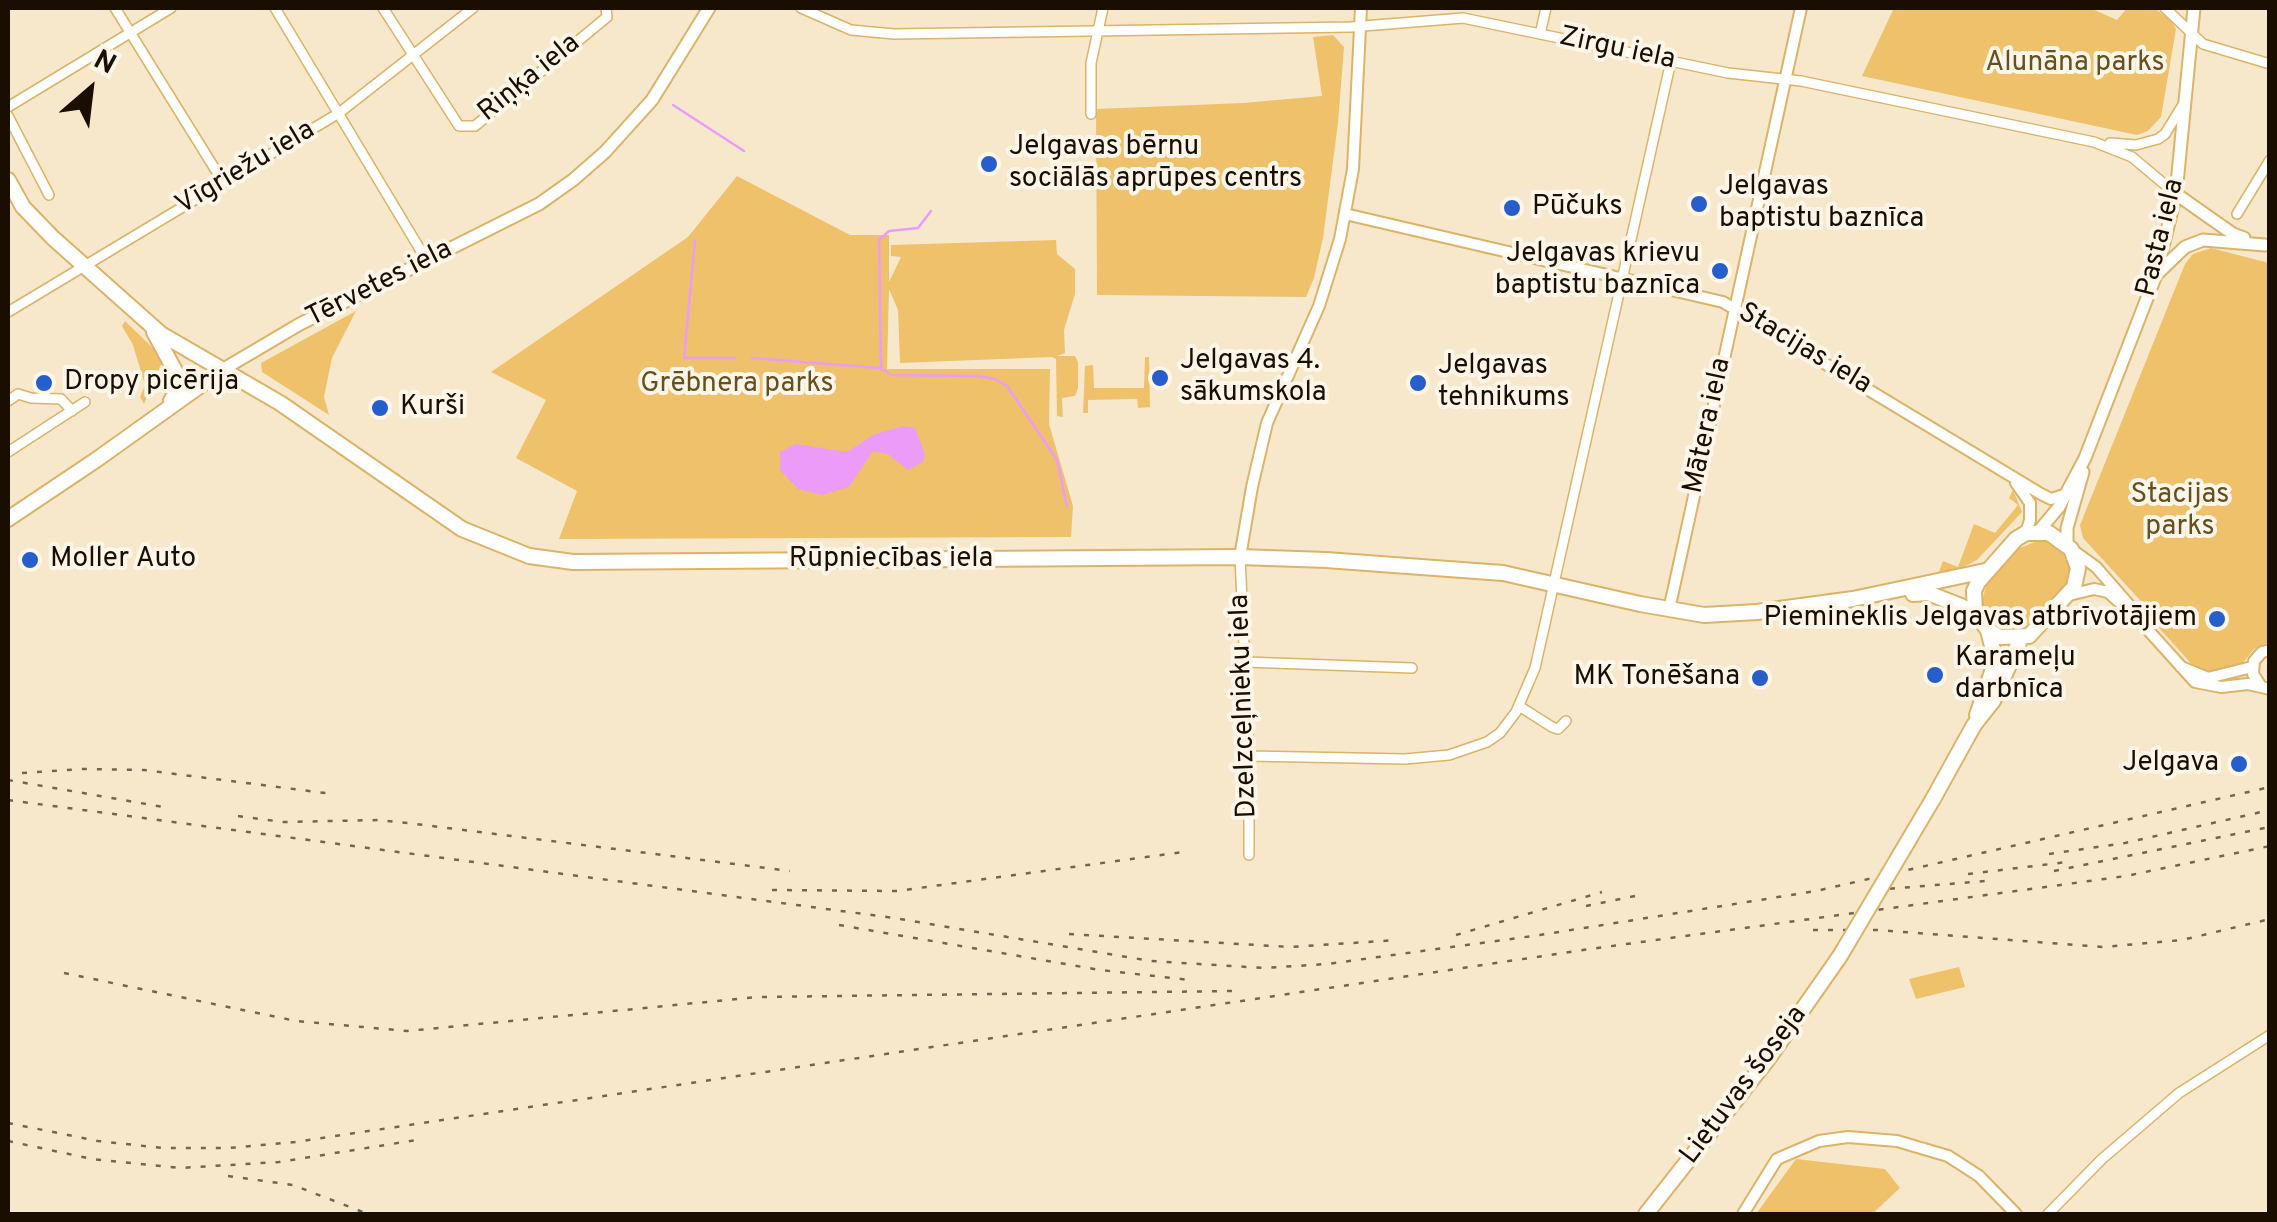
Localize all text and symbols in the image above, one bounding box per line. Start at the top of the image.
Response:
street label: Zirgu iela [1556,21,1678,79]
street label: Riņķa iela [472,28,588,130]
north arrow [40,40,140,140]
text: N [87,43,121,84]
park label: Alunāna parks [1985,47,2165,81]
street label: Vīgriežu iela [170,114,322,224]
place label: Jelgavas bērnu sociālās aprūpes centrs [1009,131,1302,197]
marker: Jelgavas bērnu sociālās aprūpes centrs [978,153,1000,175]
place label: Jelgavas baptistu baznīca [1719,171,1924,237]
street label: Pasta iela [2131,175,2193,301]
place label: Pūčuks [1532,191,1623,225]
marker: Jelgavas baptistu baznīca [1688,193,1710,215]
marker: Pūčuks [1501,197,1523,219]
street label: Tērvetes iela [301,234,459,336]
place label: Jelgavas krievu baptistu baznīca [1495,238,1700,304]
marker: Jelgavas krievu baptistu baznīca [1709,260,1731,282]
street label: Stacijas iela [1731,297,1877,403]
place label: Jelgavas 4. sākumskola [1180,345,1327,411]
place label: Jelgavas tehnikums [1438,350,1570,416]
street label: Mātera iela [1678,355,1740,497]
place label: Dropy picērija [64,366,239,400]
marker: Jelgavas 4. sākumskola [1149,367,1171,389]
park label: Grēbnera parks [640,368,834,402]
marker: Dropy picērija [33,372,55,394]
marker: Jelgavas tehnikums [1407,372,1429,394]
place label: Kurši [400,391,465,425]
marker: Kurši [369,397,391,419]
park label: Stacijas parks [2131,479,2229,545]
place label: Moller Auto [50,543,196,577]
street label: Rūpniecības iela [789,543,993,577]
marker: Moller Auto [19,549,41,571]
street label: Dzelzceļnieku iela [1224,593,1266,819]
place label: Piemineklis Jelgavas atbrīvotājiem [1763,602,2197,636]
marker: Piemineklis Jelgavas atbrīvotājiem [2206,608,2228,630]
place label: Karameļu darbnīca [1955,642,2076,708]
place label: MK Tonēšana [1574,661,1740,695]
marker: Karameļu darbnīca [1924,664,1946,686]
marker: MK Tonēšana [1749,667,1771,689]
place label: Jelgava [2122,747,2219,781]
marker: Jelgava [2228,753,2250,775]
street label: Lietuvas šoseja [1675,1000,1815,1172]

